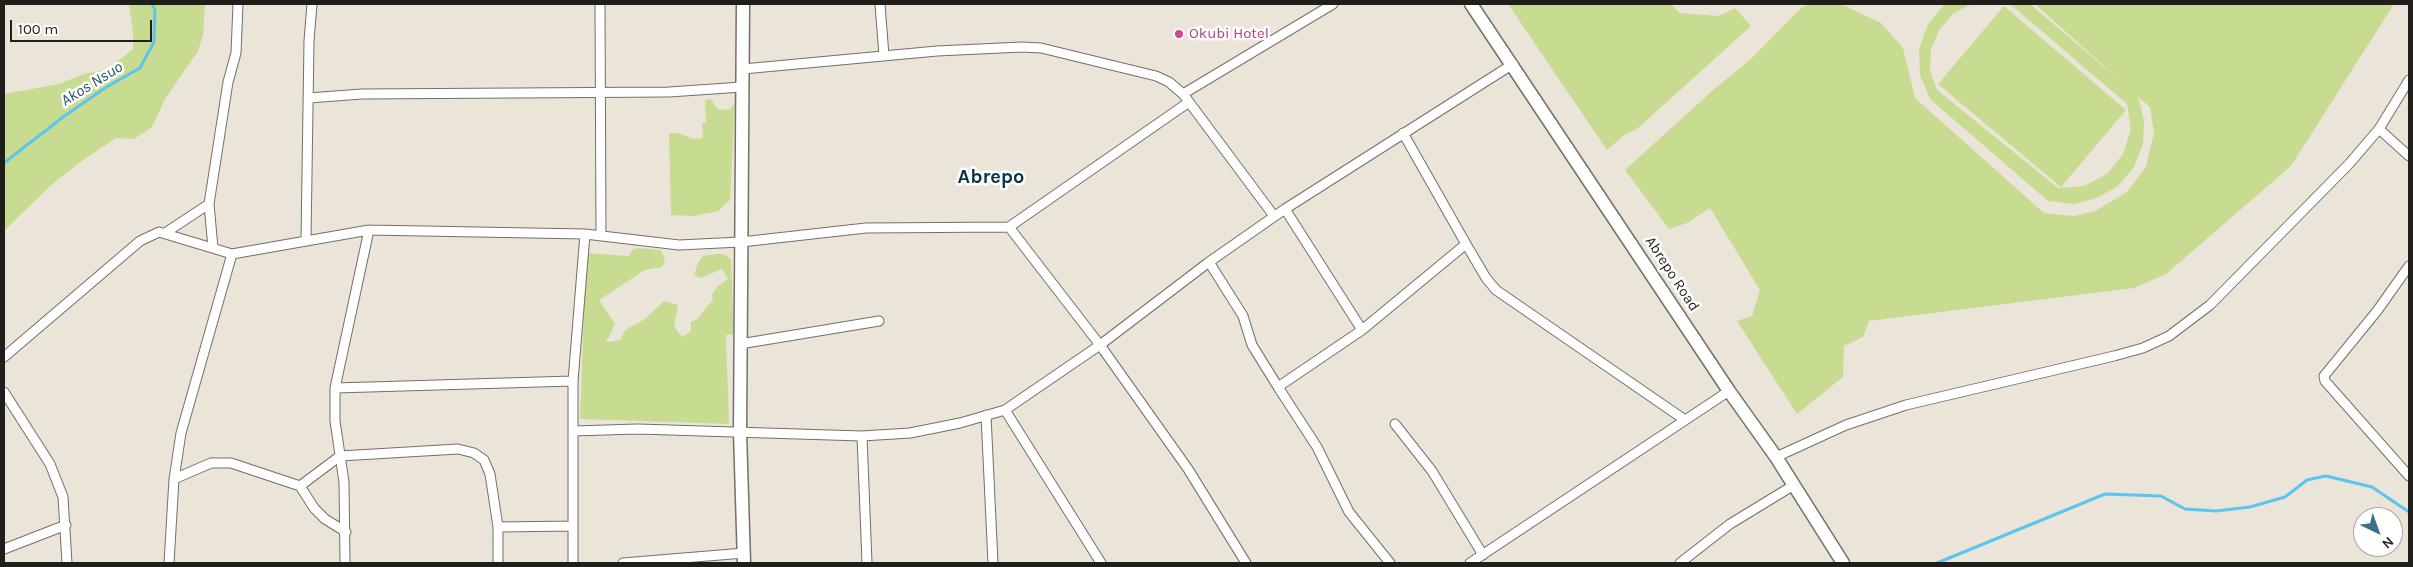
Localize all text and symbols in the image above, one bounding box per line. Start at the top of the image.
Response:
scale bar [12,10,155,42]
text: 100 m [18,20,58,38]
place label: Okubi Hotel [1189,25,1269,43]
marker: Okubi Hotel [1173,28,1185,40]
water label: Akos Nsuo [58,58,126,110]
district label: Abrepo [958,165,1024,189]
street label: Abrepo Road [1641,233,1703,315]
north arrow [2353,507,2403,557]
text: N [2378,533,2397,552]

